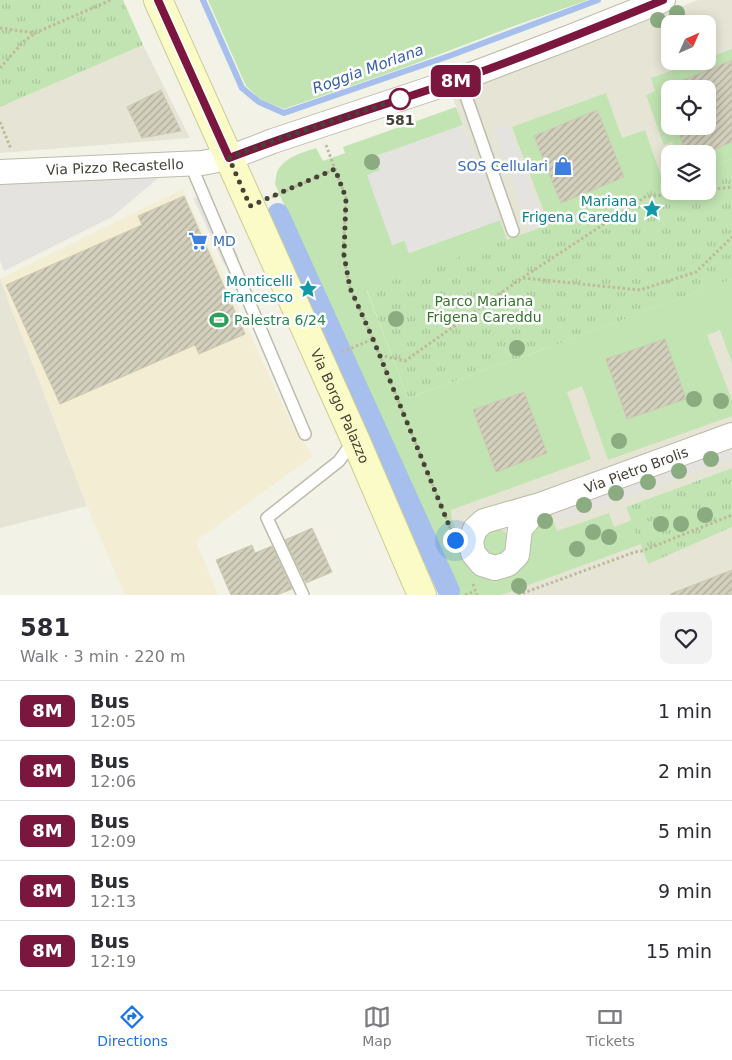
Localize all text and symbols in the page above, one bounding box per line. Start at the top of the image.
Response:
north arrow [661,15,716,70]
map controls [661,15,716,200]
water label: Roggia Morlana [310,41,426,97]
line badge: 8M [434,65,478,97]
text: 8M [441,70,471,91]
button: locate [661,80,716,135]
marker: 581 [389,88,411,110]
place label: 581 [385,112,415,128]
button: layers [661,145,716,200]
shop icon: SOS Cellulari [552,155,574,177]
street label: Via Pizzo Recastello [46,156,184,178]
place label: SOS Cellulari [458,158,548,174]
place label: Mariana Frigena Careddu [522,193,637,225]
place icon: Mariana Frigena Careddu [641,198,663,220]
supermarket icon: MD [187,230,209,252]
place label: MD [213,233,236,249]
place label: Monticelli Francesco [223,273,293,305]
place icon: Monticelli Francesco [297,278,319,300]
park label: Parco Mariana Frigena Careddu [426,293,542,325]
sports icon: Palestra 6/24 [208,309,230,331]
place label: Palestra 6/24 [234,312,326,328]
street label: Via Borgo Palazzo [307,346,373,466]
street label: Via Pietro Brolis [582,444,690,496]
your location [443,528,468,553]
button: heart [660,612,712,664]
text: 581 [20,614,70,642]
text: Walk · 3 min · 220 m [20,647,185,666]
text: Bus [90,690,129,712]
text: 8M [32,700,63,721]
text: 1 min [658,700,712,722]
text: 12:05 [90,712,136,731]
text: Bus [90,750,129,772]
text: 8M [32,760,63,781]
text: 2 min [658,760,712,782]
text: 12:06 [90,772,136,791]
text: Bus [90,810,129,832]
text: 8M [32,820,63,841]
text: 5 min [658,820,712,842]
text: 12:09 [90,832,136,851]
text: Bus [90,870,129,892]
text: 8M [32,880,63,901]
text: 9 min [658,880,712,902]
text: 12:13 [90,892,136,911]
text: Bus [90,930,129,952]
text: 8M [32,940,63,961]
text: 15 min [646,940,712,962]
text: 12:19 [90,952,136,971]
tab: Directions [97,1003,168,1049]
tab: Map [362,1003,392,1049]
tab: Tickets [586,1003,635,1049]

